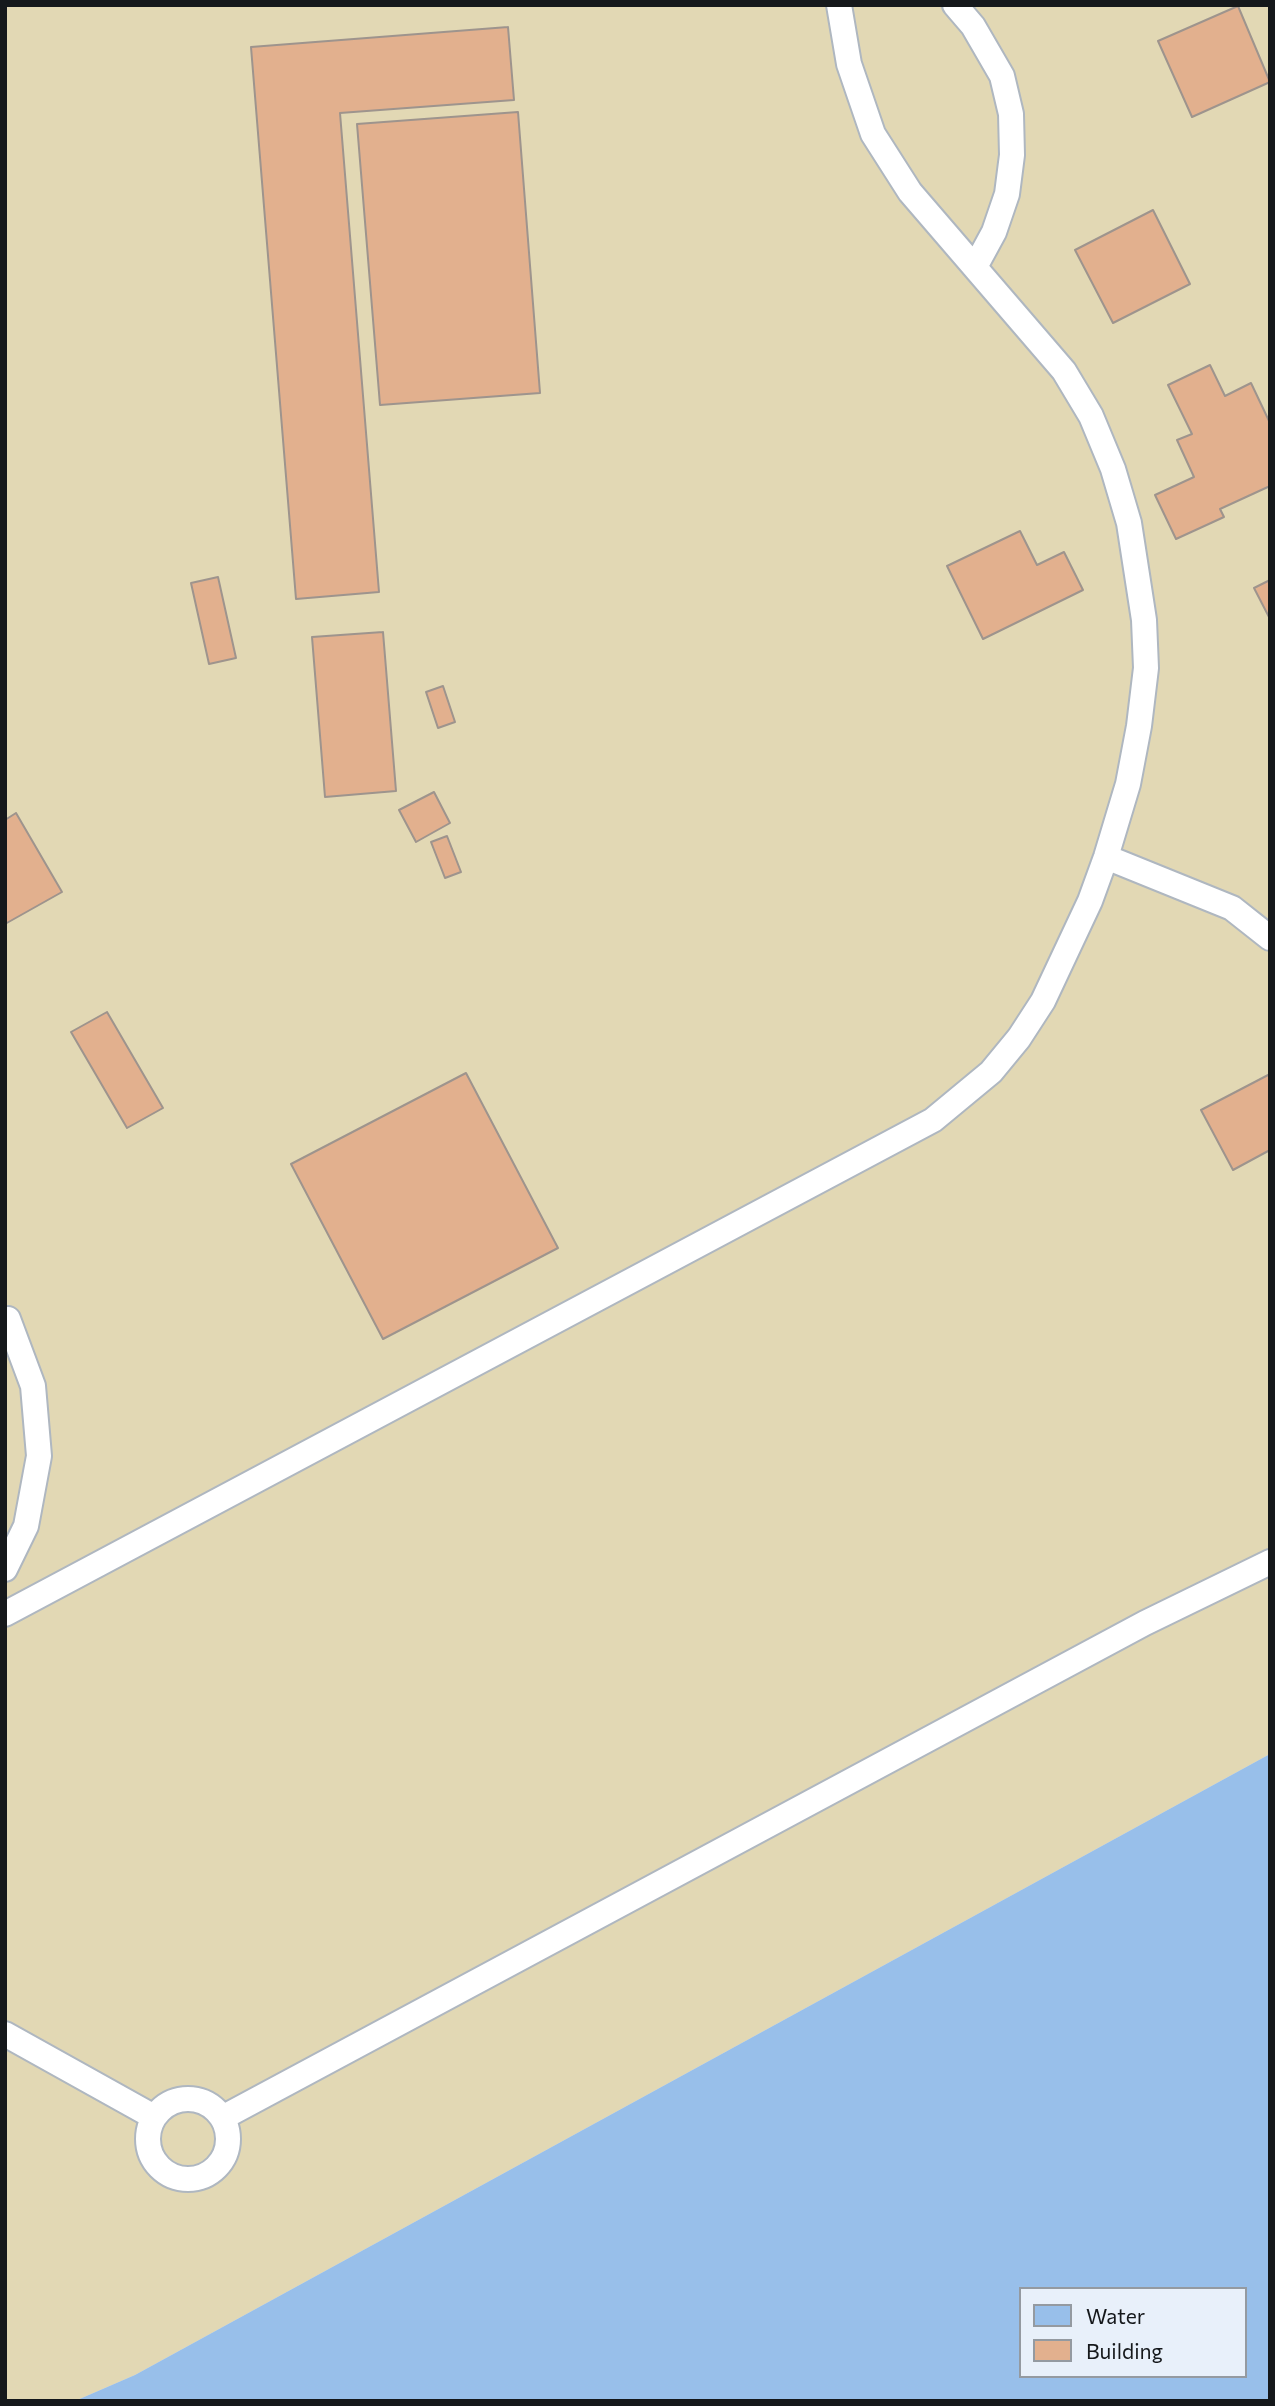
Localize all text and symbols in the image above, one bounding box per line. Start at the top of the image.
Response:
legend [1020,2287,1247,2378]
text: Water [1086,2303,1145,2328]
text: Building [1086,2338,1163,2363]

